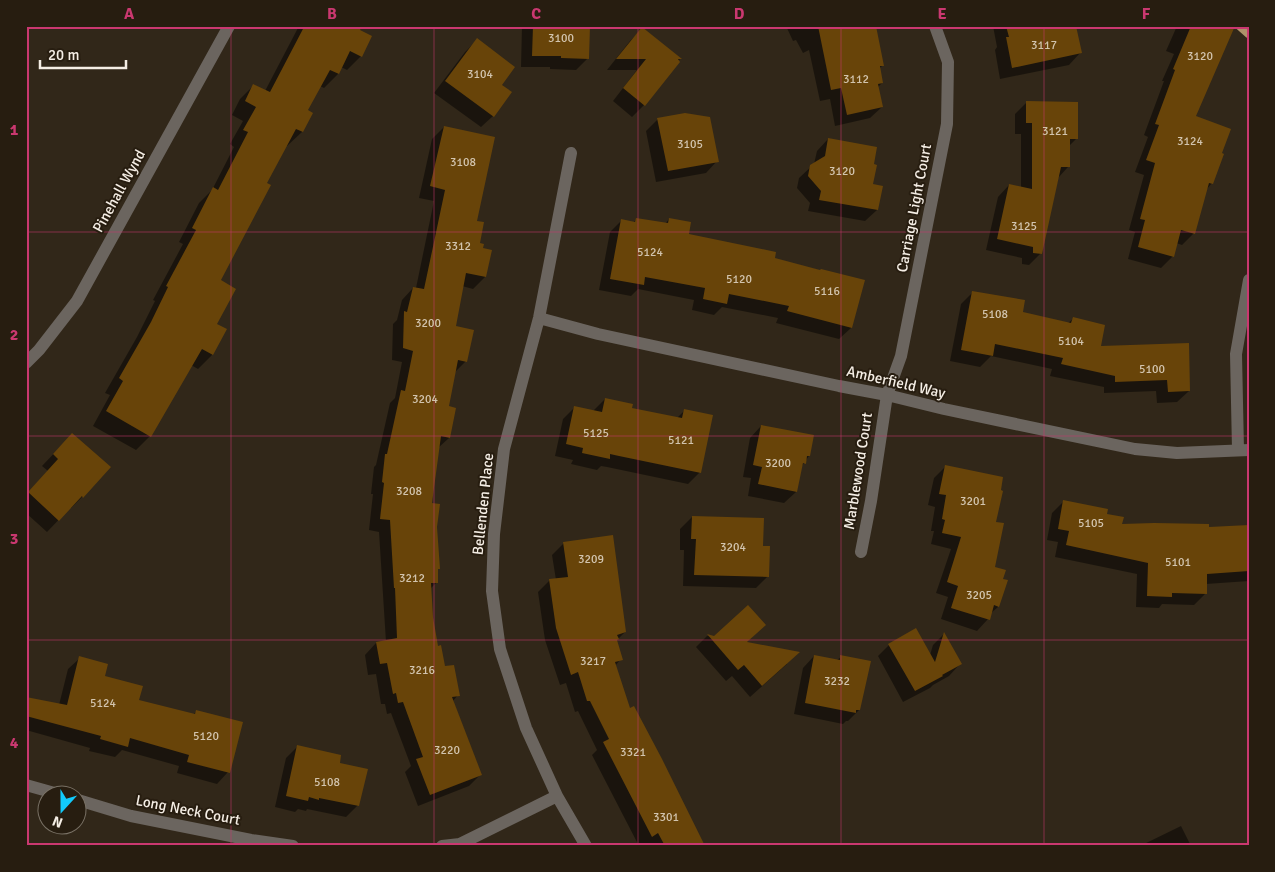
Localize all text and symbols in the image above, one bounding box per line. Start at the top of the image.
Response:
text: A [124,4,135,24]
text: B [327,4,337,24]
text: C [531,4,541,24]
text: D [734,4,745,24]
text: E [937,4,947,24]
text: F [1142,4,1151,24]
house number: 3100 [548,31,574,46]
scale bar [40,38,126,70]
house number: 3117 [1031,38,1057,53]
text: 20 m [48,46,79,64]
house number: 3120 [1187,49,1213,64]
house number: 3104 [467,67,493,82]
house number: 3112 [843,72,869,87]
text: 1 [10,120,19,140]
house number: 3121 [1042,124,1068,139]
house number: 3124 [1177,134,1203,149]
house number: 3105 [677,137,703,152]
street label: Carriage Light Court [893,142,935,274]
street label: Pinehall Wynd [89,146,149,236]
house number: 3108 [450,155,476,170]
house number: 3120 [829,164,855,179]
house number: 3125 [1011,219,1037,234]
house number: 3312 [445,239,471,254]
house number: 5124 [637,245,663,260]
house number: 5120 [726,272,752,287]
house number: 5116 [814,284,840,299]
house number: 5108 [982,307,1008,322]
house number: 3200 [415,316,441,331]
text: 2 [10,325,18,345]
house number: 5104 [1058,334,1084,349]
street label: Amberfield Way [845,362,947,402]
house number: 5100 [1139,362,1165,377]
house number: 3204 [412,392,438,407]
street label: Marblewood Court [840,411,876,531]
house number: 5125 [583,426,609,441]
house number: 5121 [668,433,694,448]
street label: Bellenden Place [469,452,497,556]
house number: 3200 [765,456,791,471]
house number: 3208 [396,484,422,499]
house number: 3201 [960,494,986,509]
house number: 5105 [1078,516,1104,531]
text: 3 [10,529,18,549]
house number: 3204 [720,540,746,555]
house number: 3209 [578,552,604,567]
house number: 5101 [1165,555,1191,570]
house number: 3212 [399,571,425,586]
house number: 3205 [966,588,992,603]
house number: 3217 [580,654,606,669]
house number: 3216 [409,663,435,678]
house number: 3232 [824,674,850,689]
house number: 5124 [90,696,116,711]
house number: 5120 [193,729,219,744]
text: 4 [10,733,19,753]
house number: 3220 [434,743,460,758]
house number: 3321 [620,745,646,760]
house number: 5108 [314,775,340,790]
north arrow [38,784,88,834]
street label: Long Neck Court [134,791,242,829]
house number: 3301 [653,810,679,825]
text: N [50,812,65,831]

